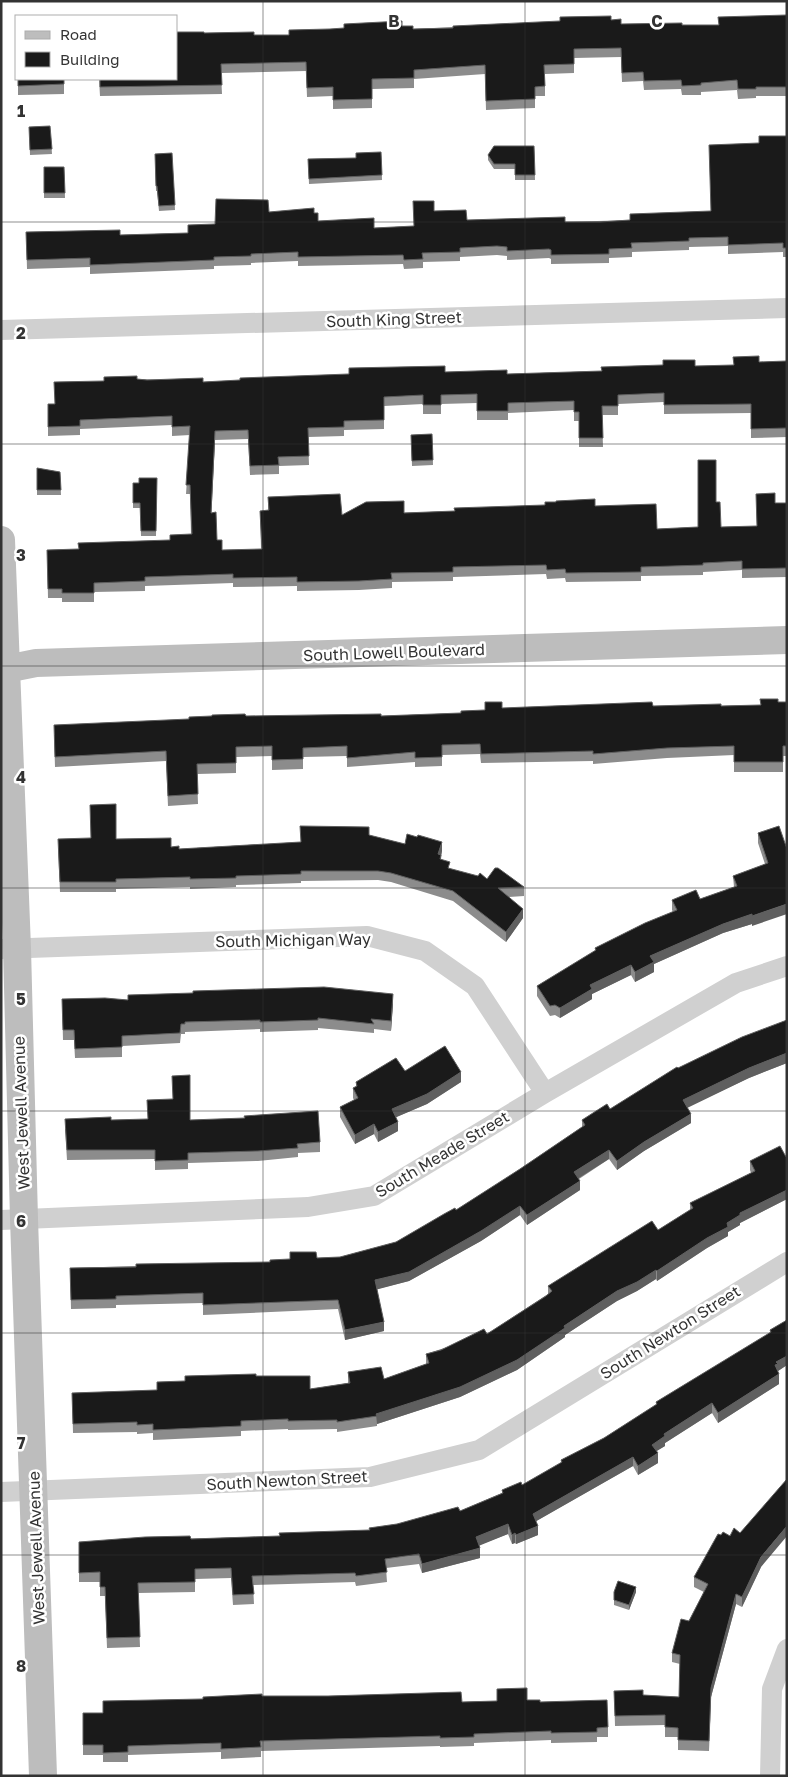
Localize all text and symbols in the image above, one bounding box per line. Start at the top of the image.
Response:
text: B [388,11,400,31]
text: C [651,11,663,31]
legend [15,15,178,80]
text: Road [60,25,97,43]
text: Building [60,50,120,68]
text: 1 [17,101,25,121]
street label: South King Street [326,307,462,331]
text: 2 [16,323,26,343]
text: 3 [16,545,26,565]
street label: South Lowell Boulevard [303,639,485,665]
text: 4 [16,767,26,787]
street label: South Michigan Way [215,929,371,951]
text: 5 [16,989,26,1009]
street label: West Jewell Avenue [8,1036,34,1190]
street label: South Meade Street [372,1106,512,1202]
text: 6 [16,1211,26,1231]
street label: South Newton Street [596,1281,744,1383]
text: 7 [17,1433,26,1453]
street label: South Newton Street [206,1466,368,1494]
street label: West Jewell Avenue [23,1471,49,1625]
text: 8 [16,1656,26,1676]

